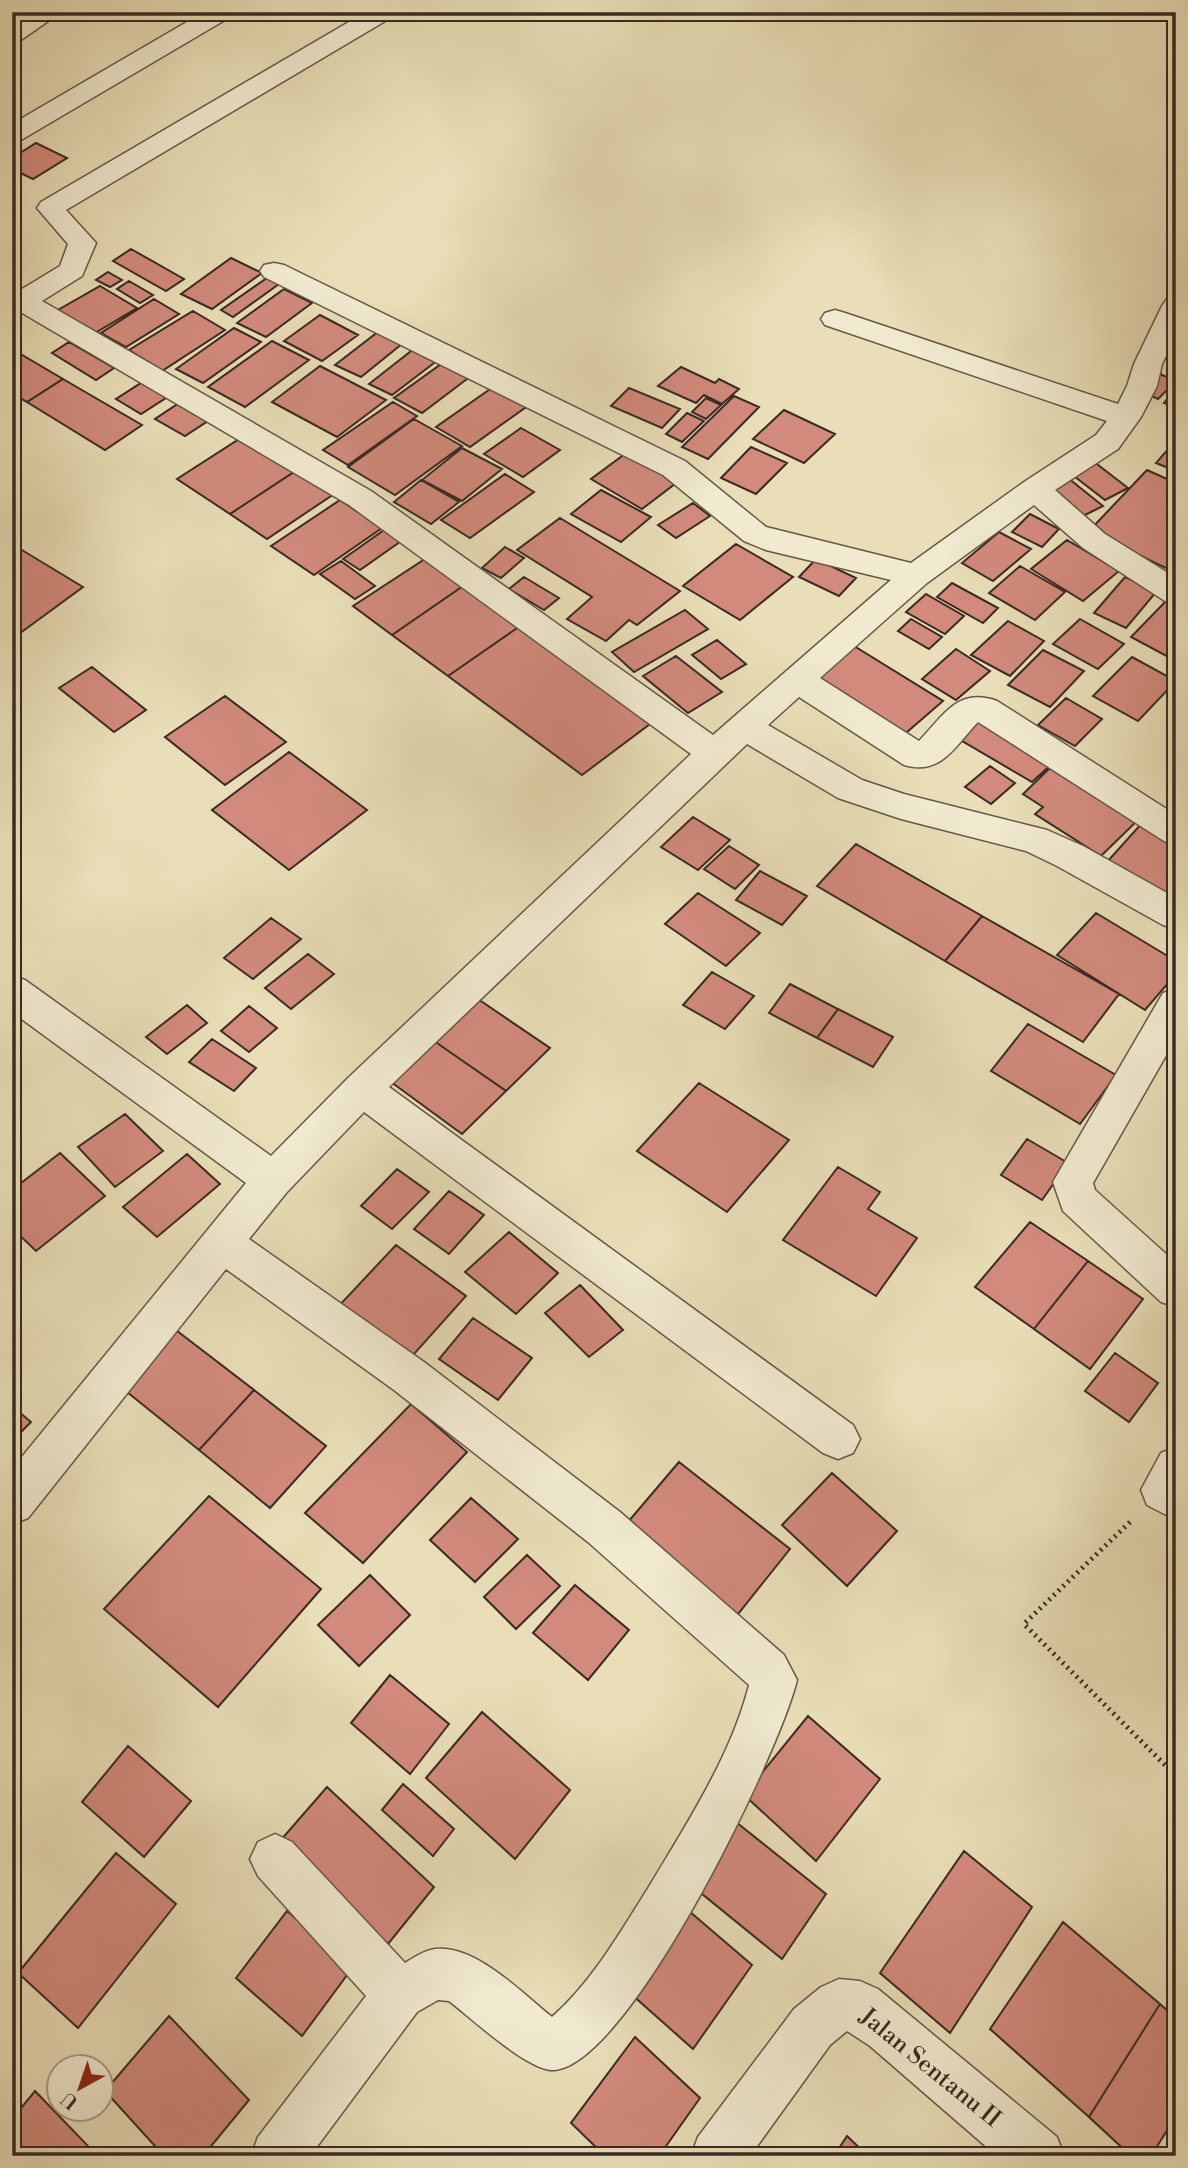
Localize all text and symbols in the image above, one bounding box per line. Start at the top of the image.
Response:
street label: Jalan Sentanu II [852,2001,1007,2134]
north arrow [46,2052,116,2122]
text: U [56,2086,83,2114]

